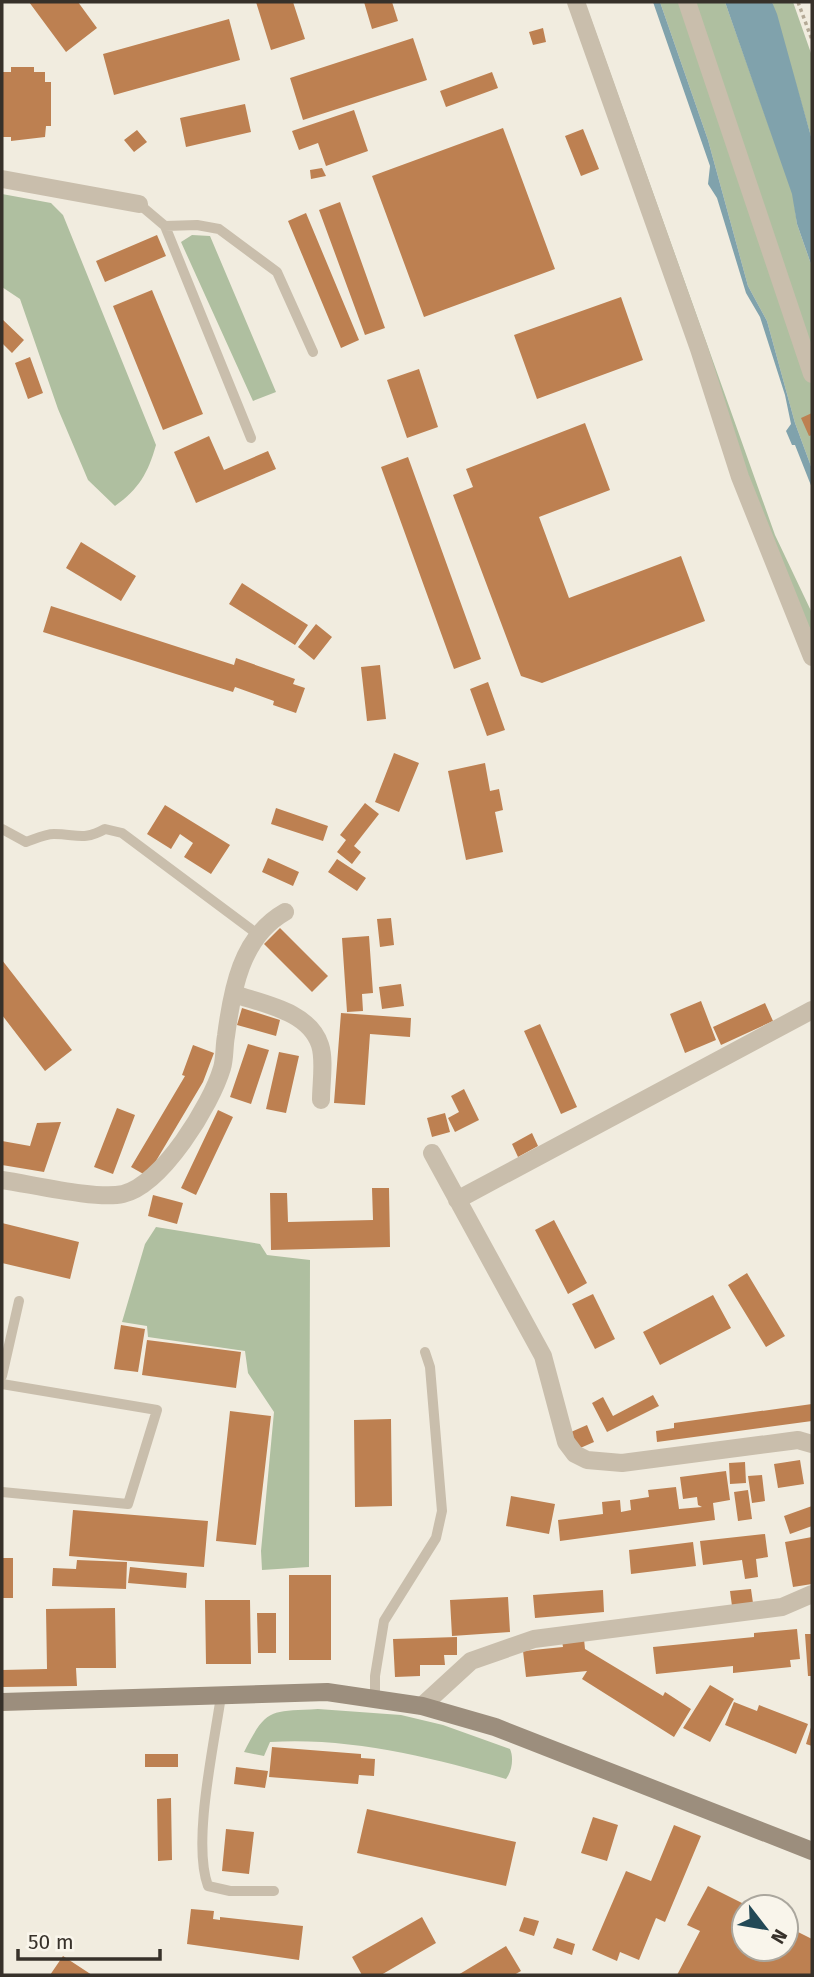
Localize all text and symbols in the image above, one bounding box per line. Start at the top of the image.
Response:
north arrow [730,1893,800,1963]
scale bar [18,1918,159,1962]
text: N [766,1925,792,1948]
text: 50 m [28,1929,74,1955]

